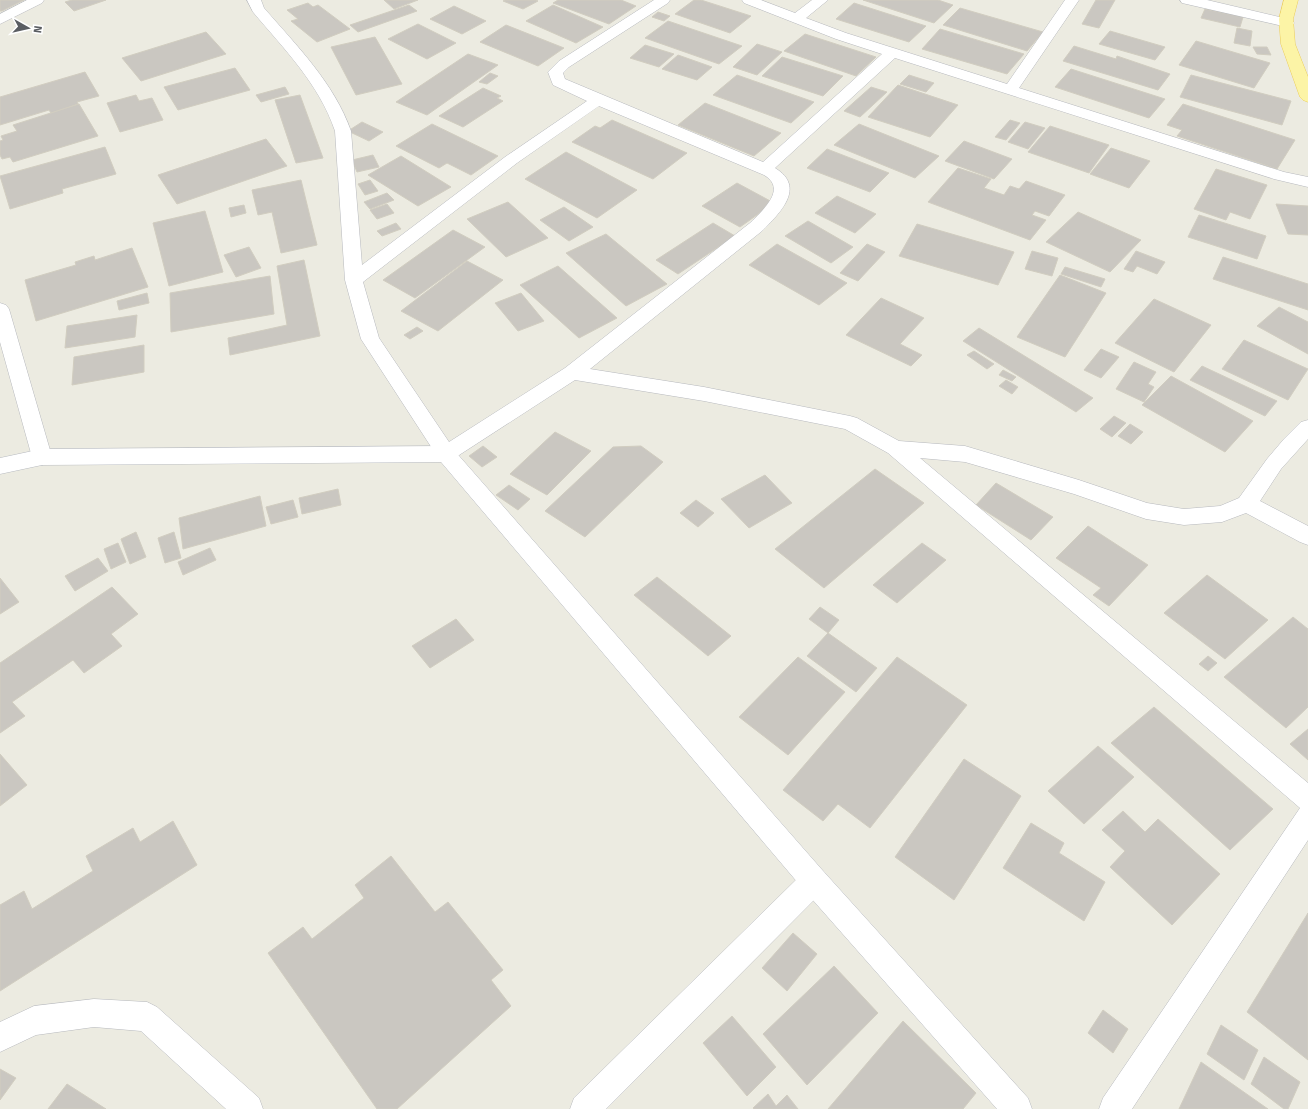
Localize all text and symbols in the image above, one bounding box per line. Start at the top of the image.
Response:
north arrow [8,8,48,48]
text: N [30,25,44,34]

